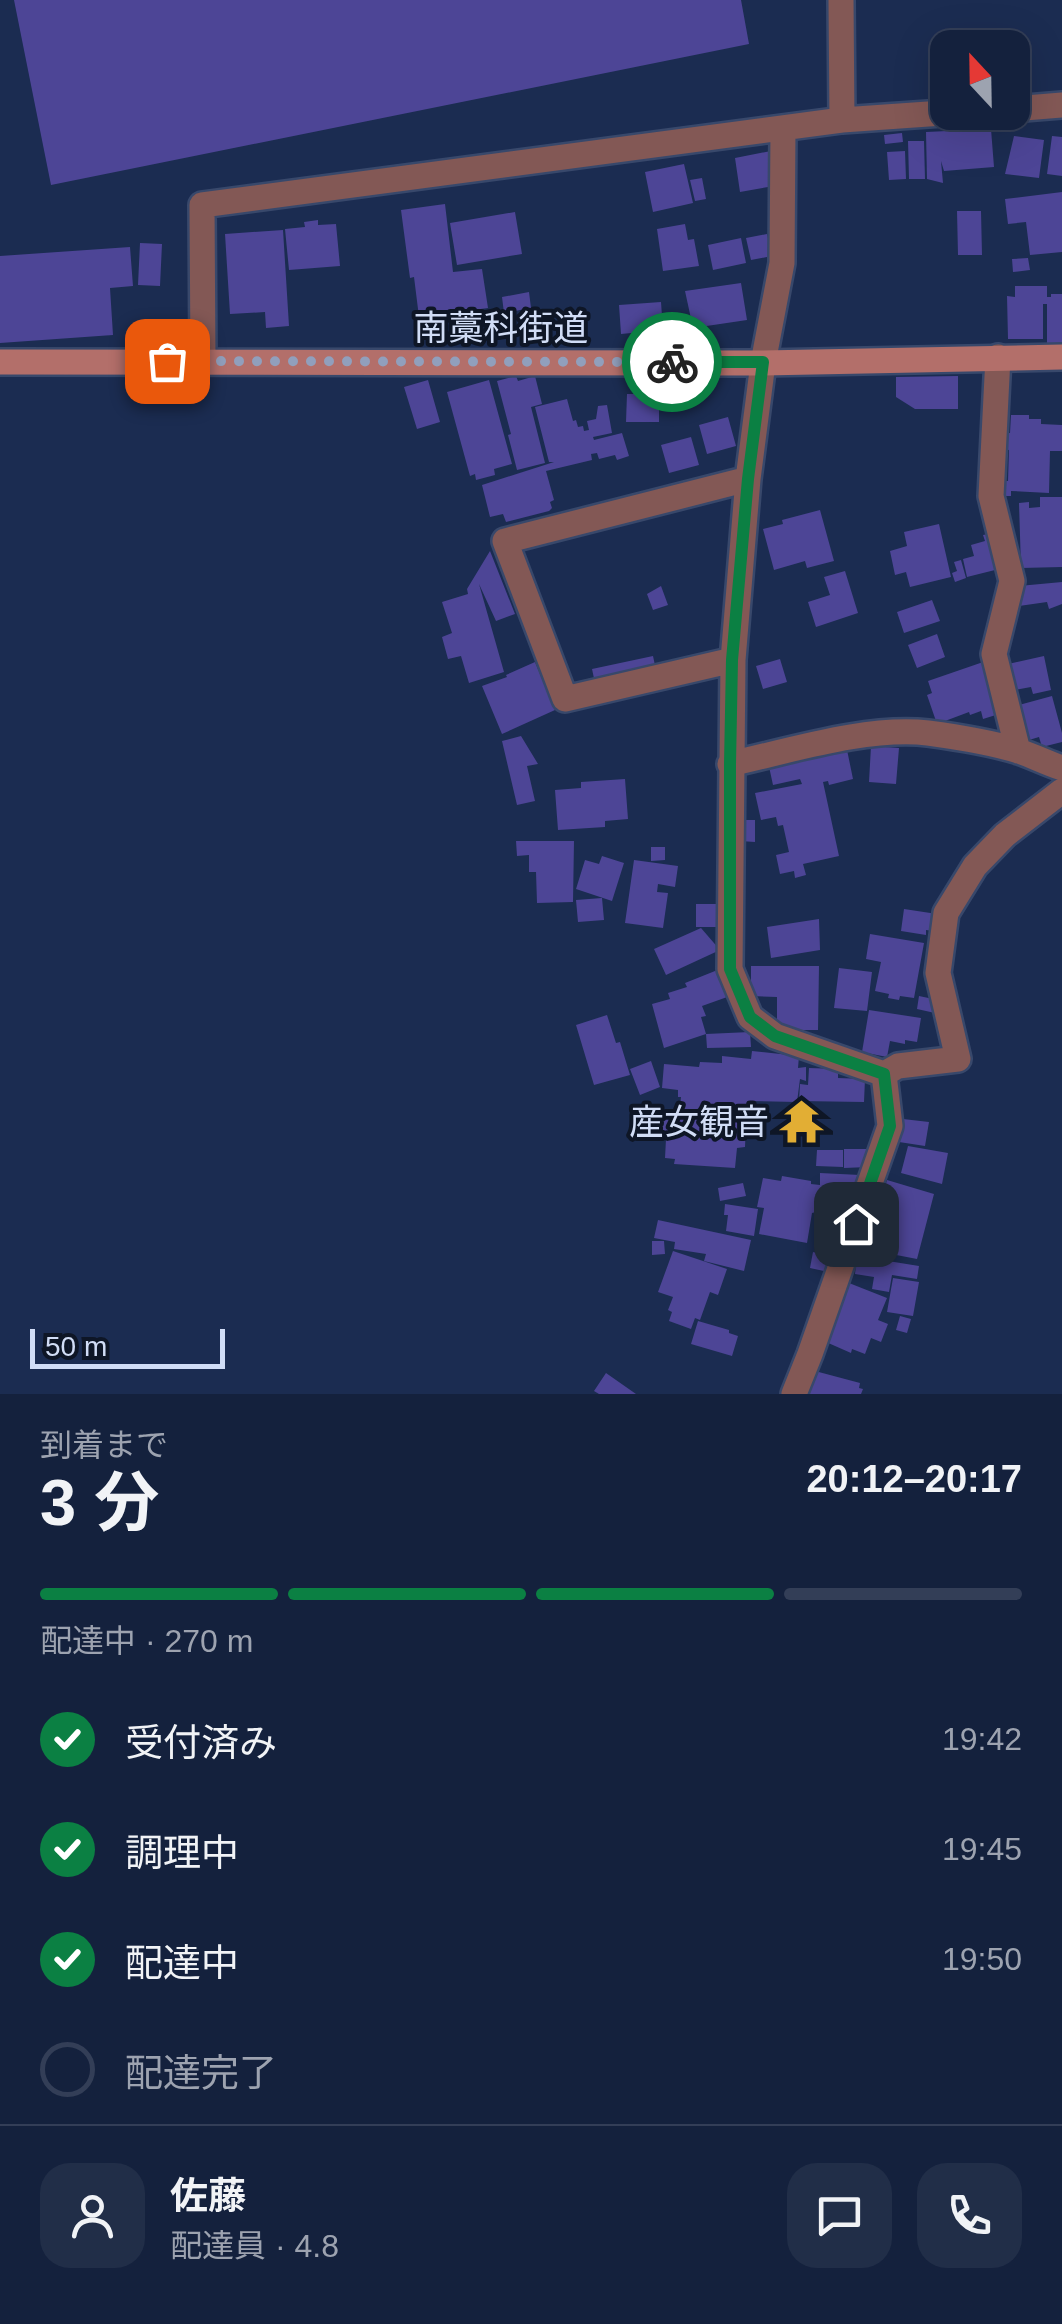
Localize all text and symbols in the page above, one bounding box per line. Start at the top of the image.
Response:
north arrow [930,30,1030,130]
map controls [930,30,1030,130]
street label: 南藁科街道 [413,308,589,347]
courier [622,312,722,412]
pin [125,319,210,404]
icon: bag [140,334,195,389]
icon: bike [645,335,700,390]
temple icon: 産女観音 [778,1097,826,1145]
place label: 産女観音 [629,1102,769,1141]
pin [814,1182,899,1267]
icon: home [829,1197,884,1252]
scale bar [30,1324,225,1368]
text: 50 m [45,1331,107,1362]
text: 到着まで [40,1427,168,1463]
text: 20:12–20:17 [806,1458,1022,1500]
text: 3 分 [40,1466,159,1539]
text: 配達中 · 270 m [40,1623,253,1659]
icon: check [40,1712,95,1767]
text: 19:42 [942,1721,1022,1757]
text: 受付済み [125,1722,277,1764]
icon: check [40,1822,95,1877]
text: 19:45 [942,1831,1022,1867]
text: 調理中 [125,1832,239,1874]
icon: check [40,1932,95,1987]
text: 19:50 [942,1941,1022,1977]
text: 配達中 [125,1942,239,1984]
text: 配達完了 [125,2052,277,2094]
button: person [40,2163,145,2268]
button: chat [787,2163,892,2268]
button: phone [917,2163,1022,2268]
text: 佐藤 [170,2175,246,2217]
text: 配達員 · 4.8 [170,2228,339,2264]

